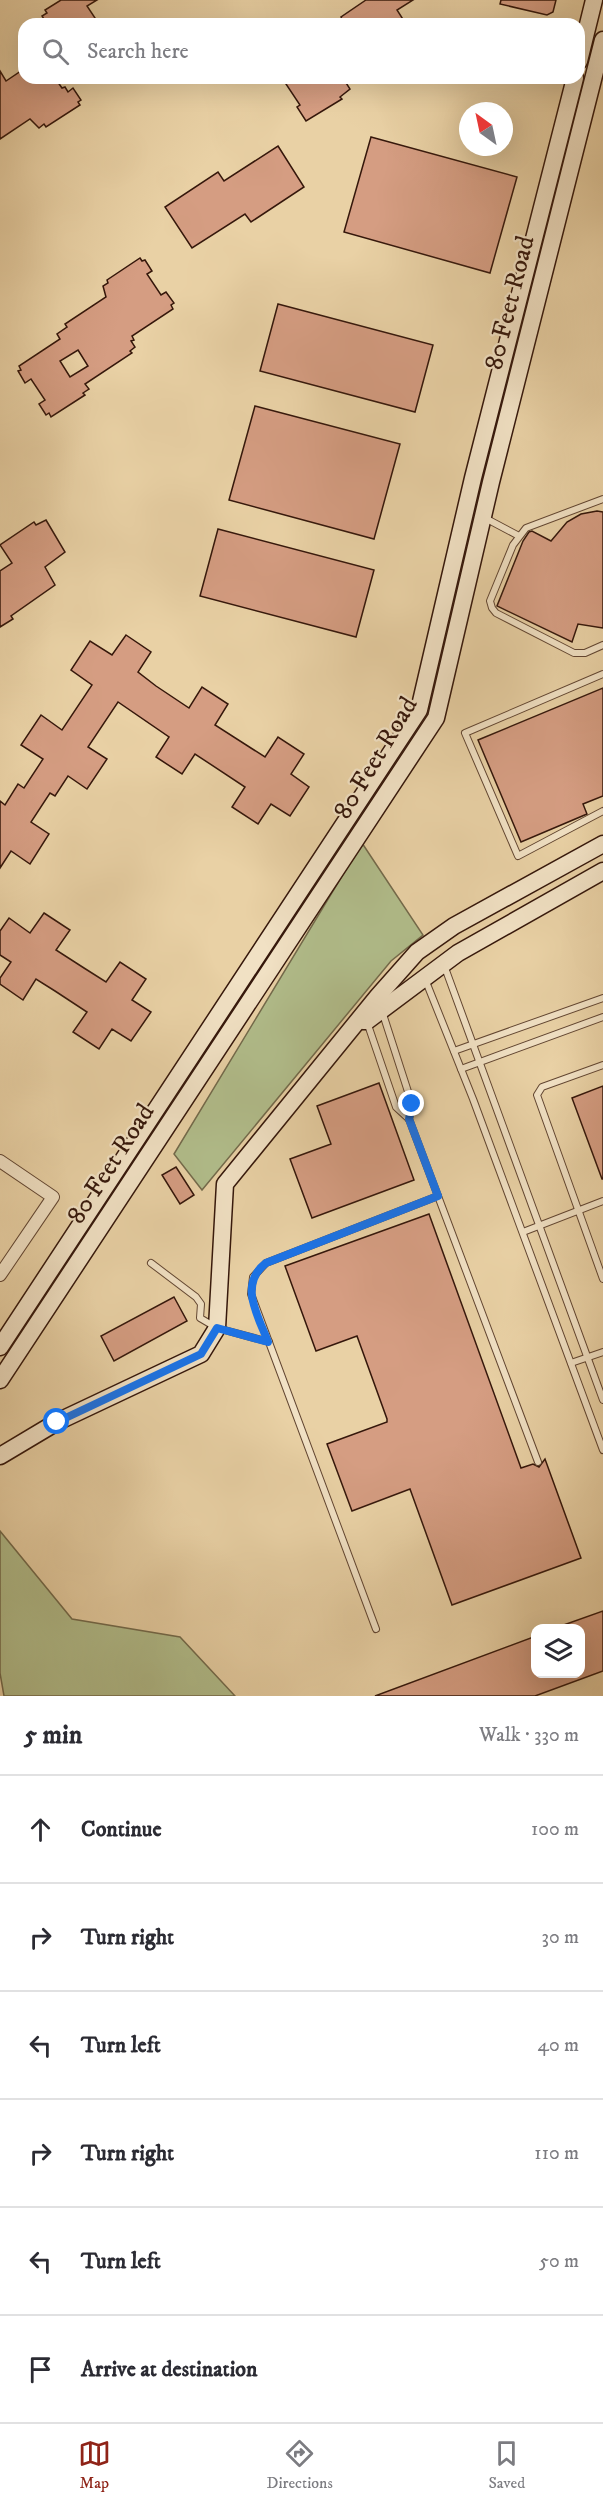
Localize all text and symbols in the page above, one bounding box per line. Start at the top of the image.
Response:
search box [18,18,585,84]
icon: search [39,35,72,68]
text: Search here [87,38,189,65]
north arrow [459,102,513,156]
street label: 80 Feet Road [477,232,543,374]
street label: 80 Feet Road [327,691,425,825]
route end [398,1090,424,1116]
street label: 80 Feet Road [60,1097,162,1231]
route start [43,1408,69,1434]
map controls [531,1624,585,1678]
button: layers [531,1624,585,1678]
text: 5 min [24,1719,82,1752]
text: Walk · 330 m [479,1723,579,1748]
icon: ahead [24,1813,57,1846]
text: Continue [81,1816,162,1843]
text: 100 m [531,1817,579,1842]
icon: right [24,1921,57,1954]
text: Turn right [81,1924,174,1951]
text: 30 m [541,1925,579,1950]
icon: left [24,2029,57,2062]
text: Turn left [81,2032,161,2059]
text: 40 m [537,2033,579,2058]
icon: right [24,2137,57,2170]
text: Turn right [81,2140,174,2167]
text: 110 m [534,2141,579,2166]
icon: left [24,2245,57,2278]
text: Turn left [81,2248,161,2275]
text: 50 m [539,2249,579,2274]
icon: arrive [24,2353,57,2386]
text: Arrive at destination [81,2356,258,2383]
tab: Map [78,2437,111,2493]
tab: Directions [266,2437,333,2493]
tab: Saved [488,2437,525,2493]

